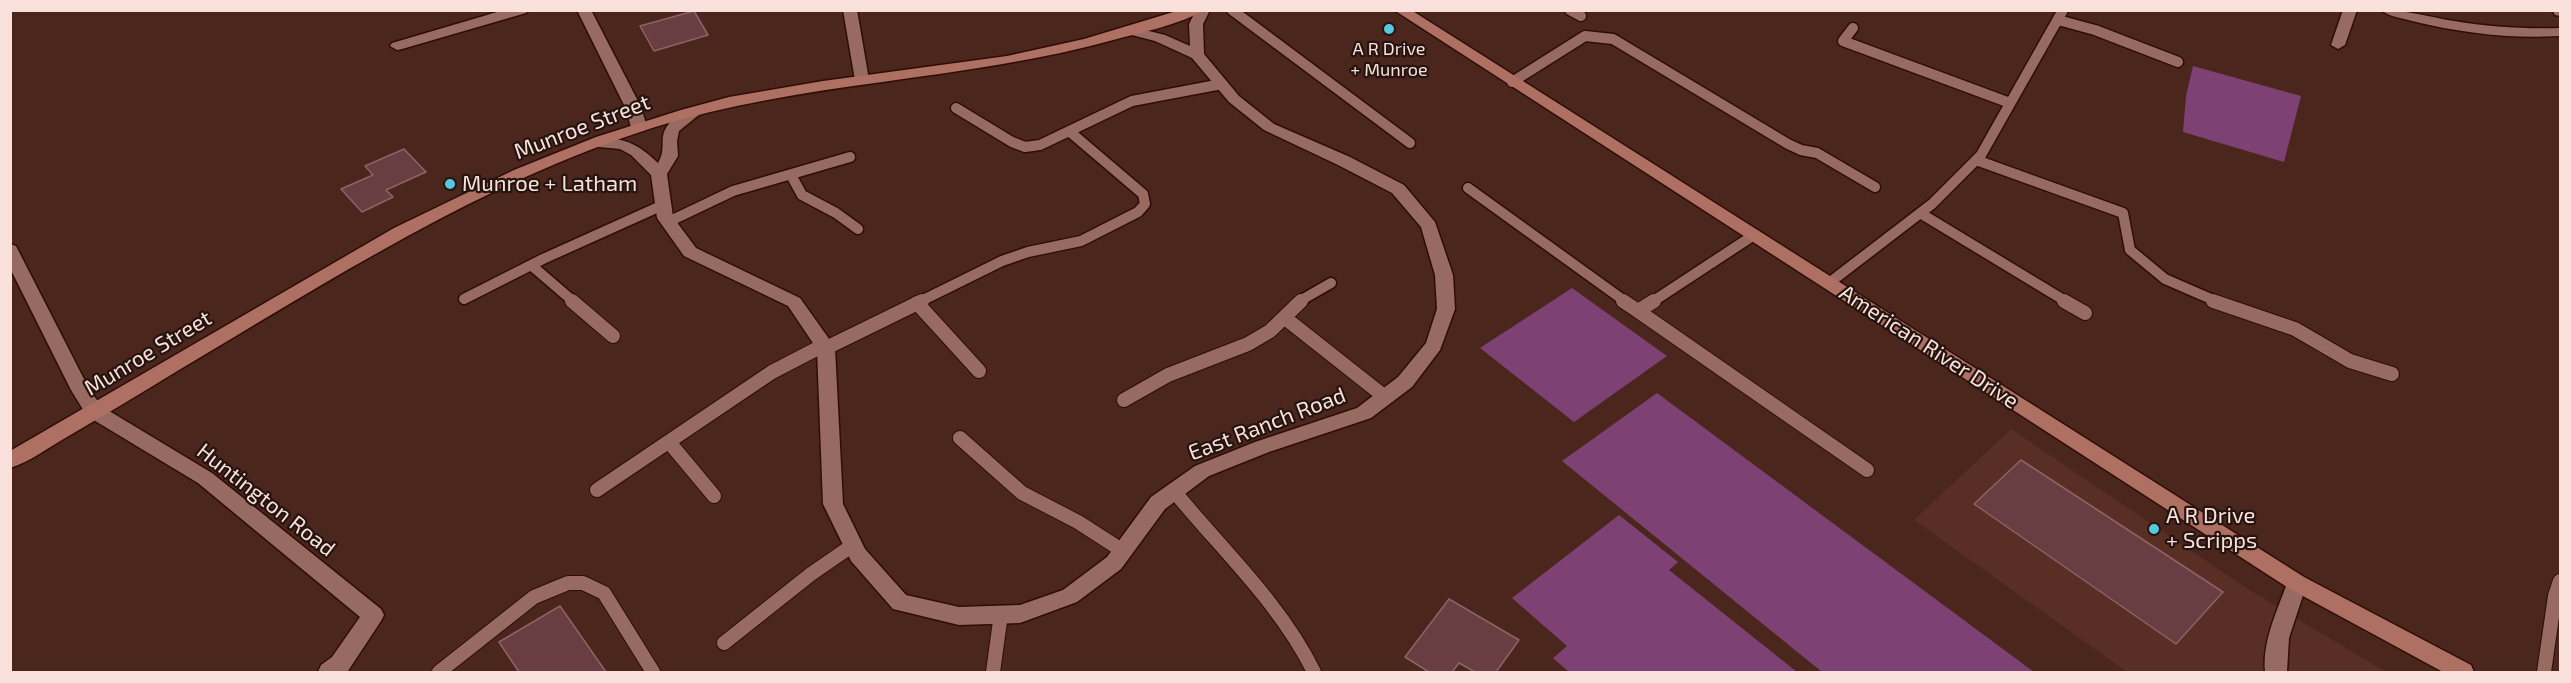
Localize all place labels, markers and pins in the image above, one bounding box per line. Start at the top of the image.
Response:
marker: A R Drive + Munroe [1382,22,1396,36]
place label: A R Drive + Munroe [1350,38,1428,80]
place label: Munroe + Latham [462,171,637,197]
marker: Munroe + Latham [443,177,457,191]
place label: A R Drive + Scripps [2166,503,2257,554]
marker: A R Drive + Scripps [2147,522,2161,536]

